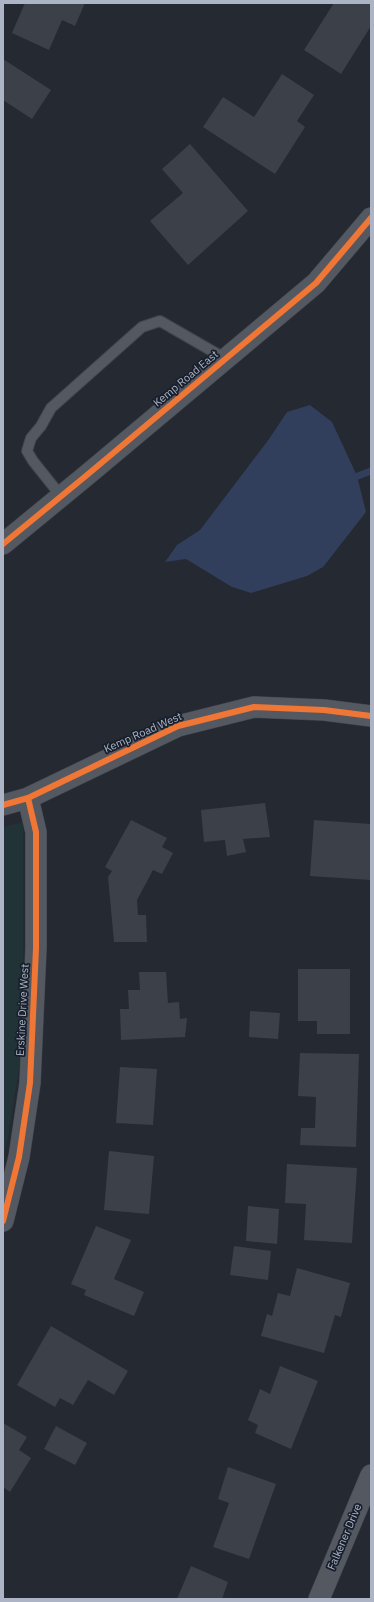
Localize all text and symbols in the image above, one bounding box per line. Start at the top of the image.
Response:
street label: Kemp Road East [151,348,221,410]
street label: Kemp Road West [102,710,184,756]
street label: Erskine Drive West [14,964,32,1056]
street label: Falkener Drive [325,1502,365,1572]

